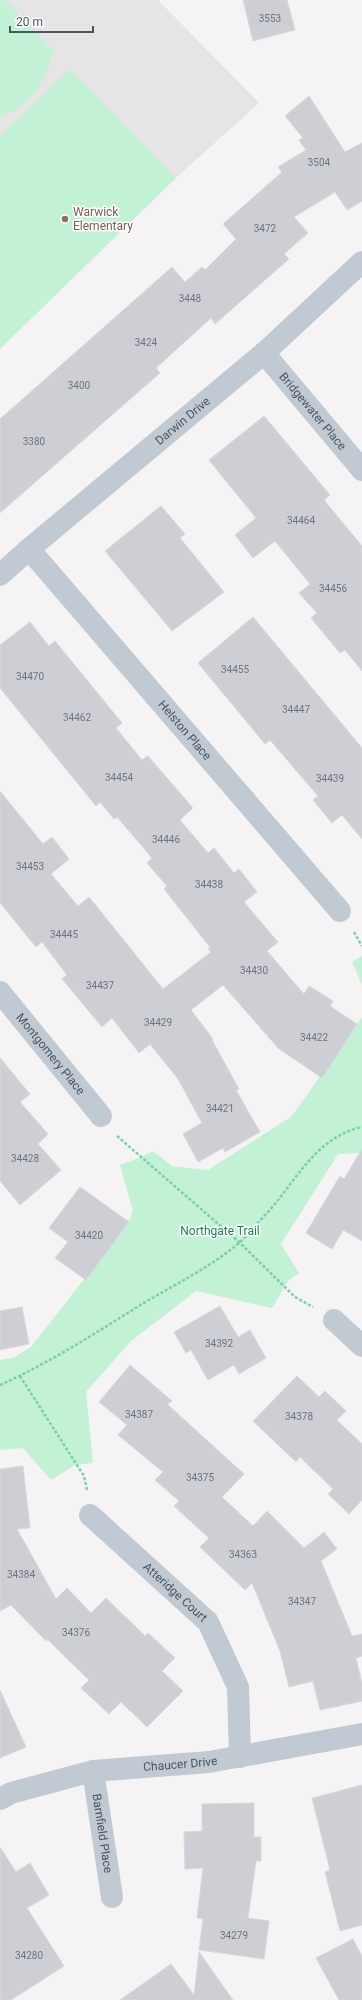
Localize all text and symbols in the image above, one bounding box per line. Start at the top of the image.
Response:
scale bar [10,8,93,34]
house number: 3553 [259,13,281,24]
text: 20 m [16,15,43,29]
house number: 3504 [308,157,331,168]
place label: Warwick Elementary [73,205,133,233]
marker: Warwick Elementary [60,214,70,224]
house number: 3472 [254,223,277,234]
house number: 3448 [179,293,202,304]
house number: 3424 [135,337,158,348]
street label: Bridgewater Place [276,370,349,453]
house number: 3400 [68,380,91,391]
street label: Darwin Drive [152,394,213,448]
house number: 3380 [23,436,46,447]
house number: 34464 [287,515,315,526]
house number: 34456 [319,583,347,594]
house number: 34455 [221,664,249,675]
house number: 34470 [16,671,44,682]
street label: Helston Place [155,698,214,763]
house number: 34447 [282,704,310,715]
house number: 34462 [63,712,91,723]
house number: 34454 [105,772,133,783]
house number: 34439 [316,773,344,784]
house number: 34446 [152,834,180,845]
house number: 34453 [16,861,44,872]
house number: 34438 [195,879,223,890]
house number: 34445 [50,929,78,940]
house number: 34430 [240,965,268,976]
house number: 34437 [86,980,114,991]
street label: Montgomery Place [13,1010,88,1098]
house number: 34429 [144,1017,172,1028]
house number: 34422 [300,1032,328,1043]
house number: 34421 [206,1103,234,1114]
house number: 34428 [11,1153,39,1164]
park label: Northgate Trail [180,1224,260,1238]
house number: 34420 [75,1230,103,1241]
house number: 34392 [205,1338,233,1349]
house number: 34387 [125,1409,153,1420]
house number: 34378 [285,1411,313,1422]
house number: 34375 [186,1472,214,1483]
house number: 34363 [229,1549,257,1560]
street label: Atteridge Court [140,1560,210,1625]
house number: 34384 [7,1569,35,1580]
house number: 34347 [288,1596,316,1607]
house number: 34376 [62,1627,90,1638]
street label: Chaucer Drive [143,1754,218,1774]
street label: Barnfield Place [89,1793,115,1874]
house number: 34279 [220,1930,248,1941]
house number: 34280 [15,1950,43,1961]

